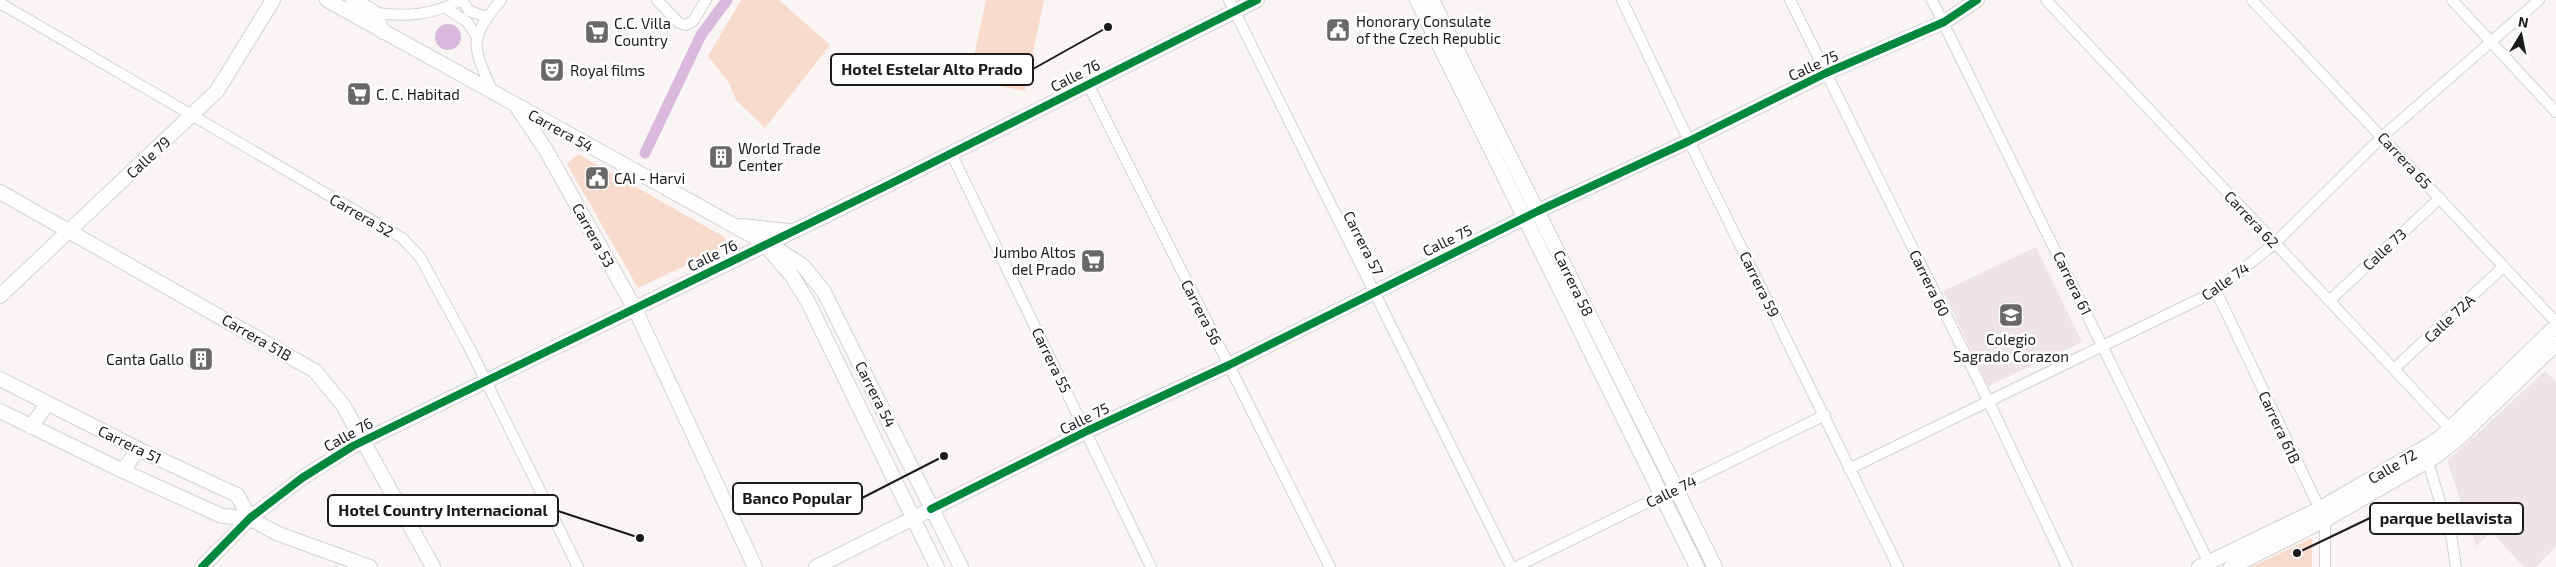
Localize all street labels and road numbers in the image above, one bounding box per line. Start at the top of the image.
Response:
street label: Calle 75 [1785,46,1841,84]
street label: Calle 76 [1047,55,1103,95]
street label: Carrera 54 [525,105,597,155]
street label: Carrera 65 [2374,128,2436,192]
street label: Calle 79 [122,132,174,182]
street label: Carrera 62 [2221,187,2283,251]
street label: Carrera 52 [327,190,397,240]
street label: Carrera 53 [569,200,619,270]
street label: Carrera 57 [1340,208,1388,279]
street label: Calle 75 [1419,220,1475,260]
street label: Calle 73 [2358,224,2410,274]
street label: Calle 76 [684,235,740,275]
street label: Carrera 58 [1550,247,1598,319]
street label: Carrera 60 [1906,247,1954,319]
street label: Carrera 59 [1736,248,1784,320]
street label: Carrera 61 [2050,248,2096,318]
street label: Calle 74 [2198,258,2252,304]
street label: Carrera 56 [1178,276,1226,348]
street label: Calle 72A [2420,290,2478,346]
street label: Carrera 51B [219,310,295,364]
street label: Carrera 55 [1028,324,1076,396]
street label: Carrera 54 [852,358,900,430]
street label: Carrera 61B [2255,388,2305,466]
street label: Calle 75 [1056,398,1112,438]
street label: Calle 76 [320,413,376,455]
street label: Carrera 51 [95,421,165,467]
street label: Calle 72 [2364,445,2420,487]
street label: Calle 74 [1643,471,1699,511]

